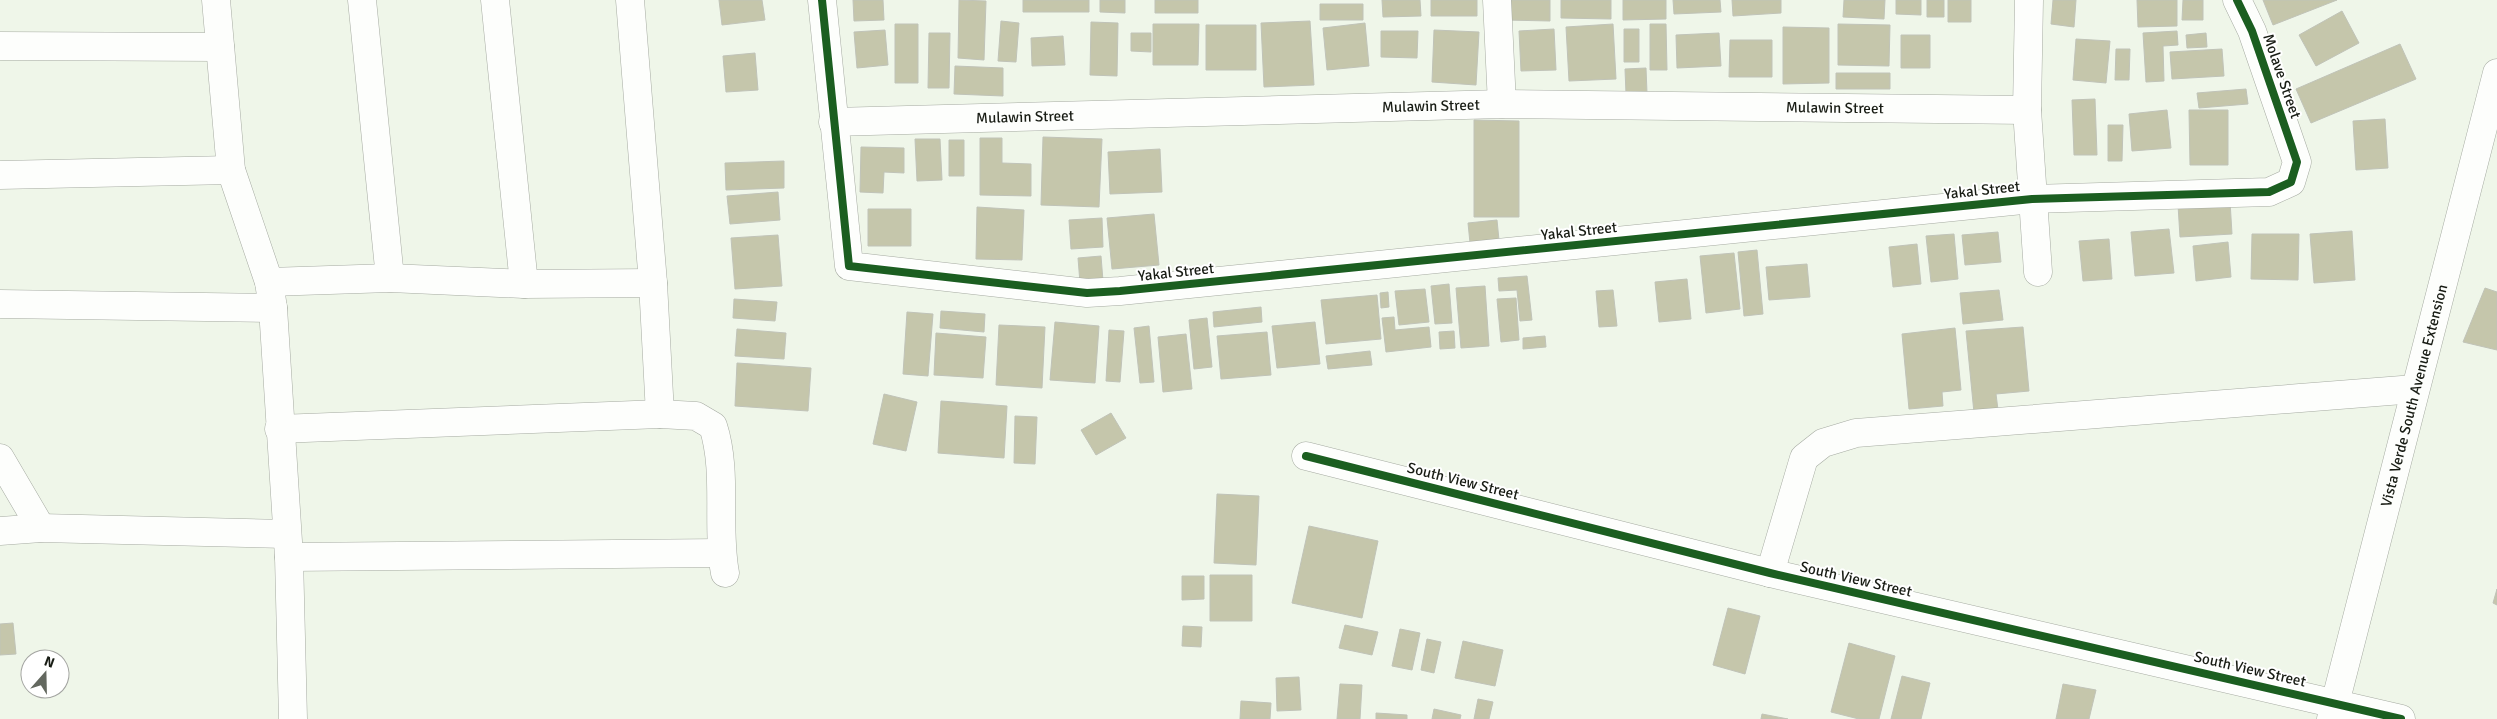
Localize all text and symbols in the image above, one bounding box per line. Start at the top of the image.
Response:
street label: Molave Street [2259,31,2305,121]
street label: Mulawin Street [1382,96,1480,116]
street label: Mulawin Street [1786,98,1884,117]
street label: Mulawin Street [976,107,1074,127]
street label: Yakal Street [1943,177,2021,203]
street label: Yakal Street [1540,218,1618,244]
street label: Yakal Street [1137,259,1215,285]
street label: Vista Verde South Avenue Extension [2377,282,2451,509]
street label: South View Street [1405,458,1521,504]
street label: South View Street [1798,557,1914,601]
street label: South View Street [2192,647,2308,691]
north arrow [20,649,70,699]
text: N [42,653,57,672]

